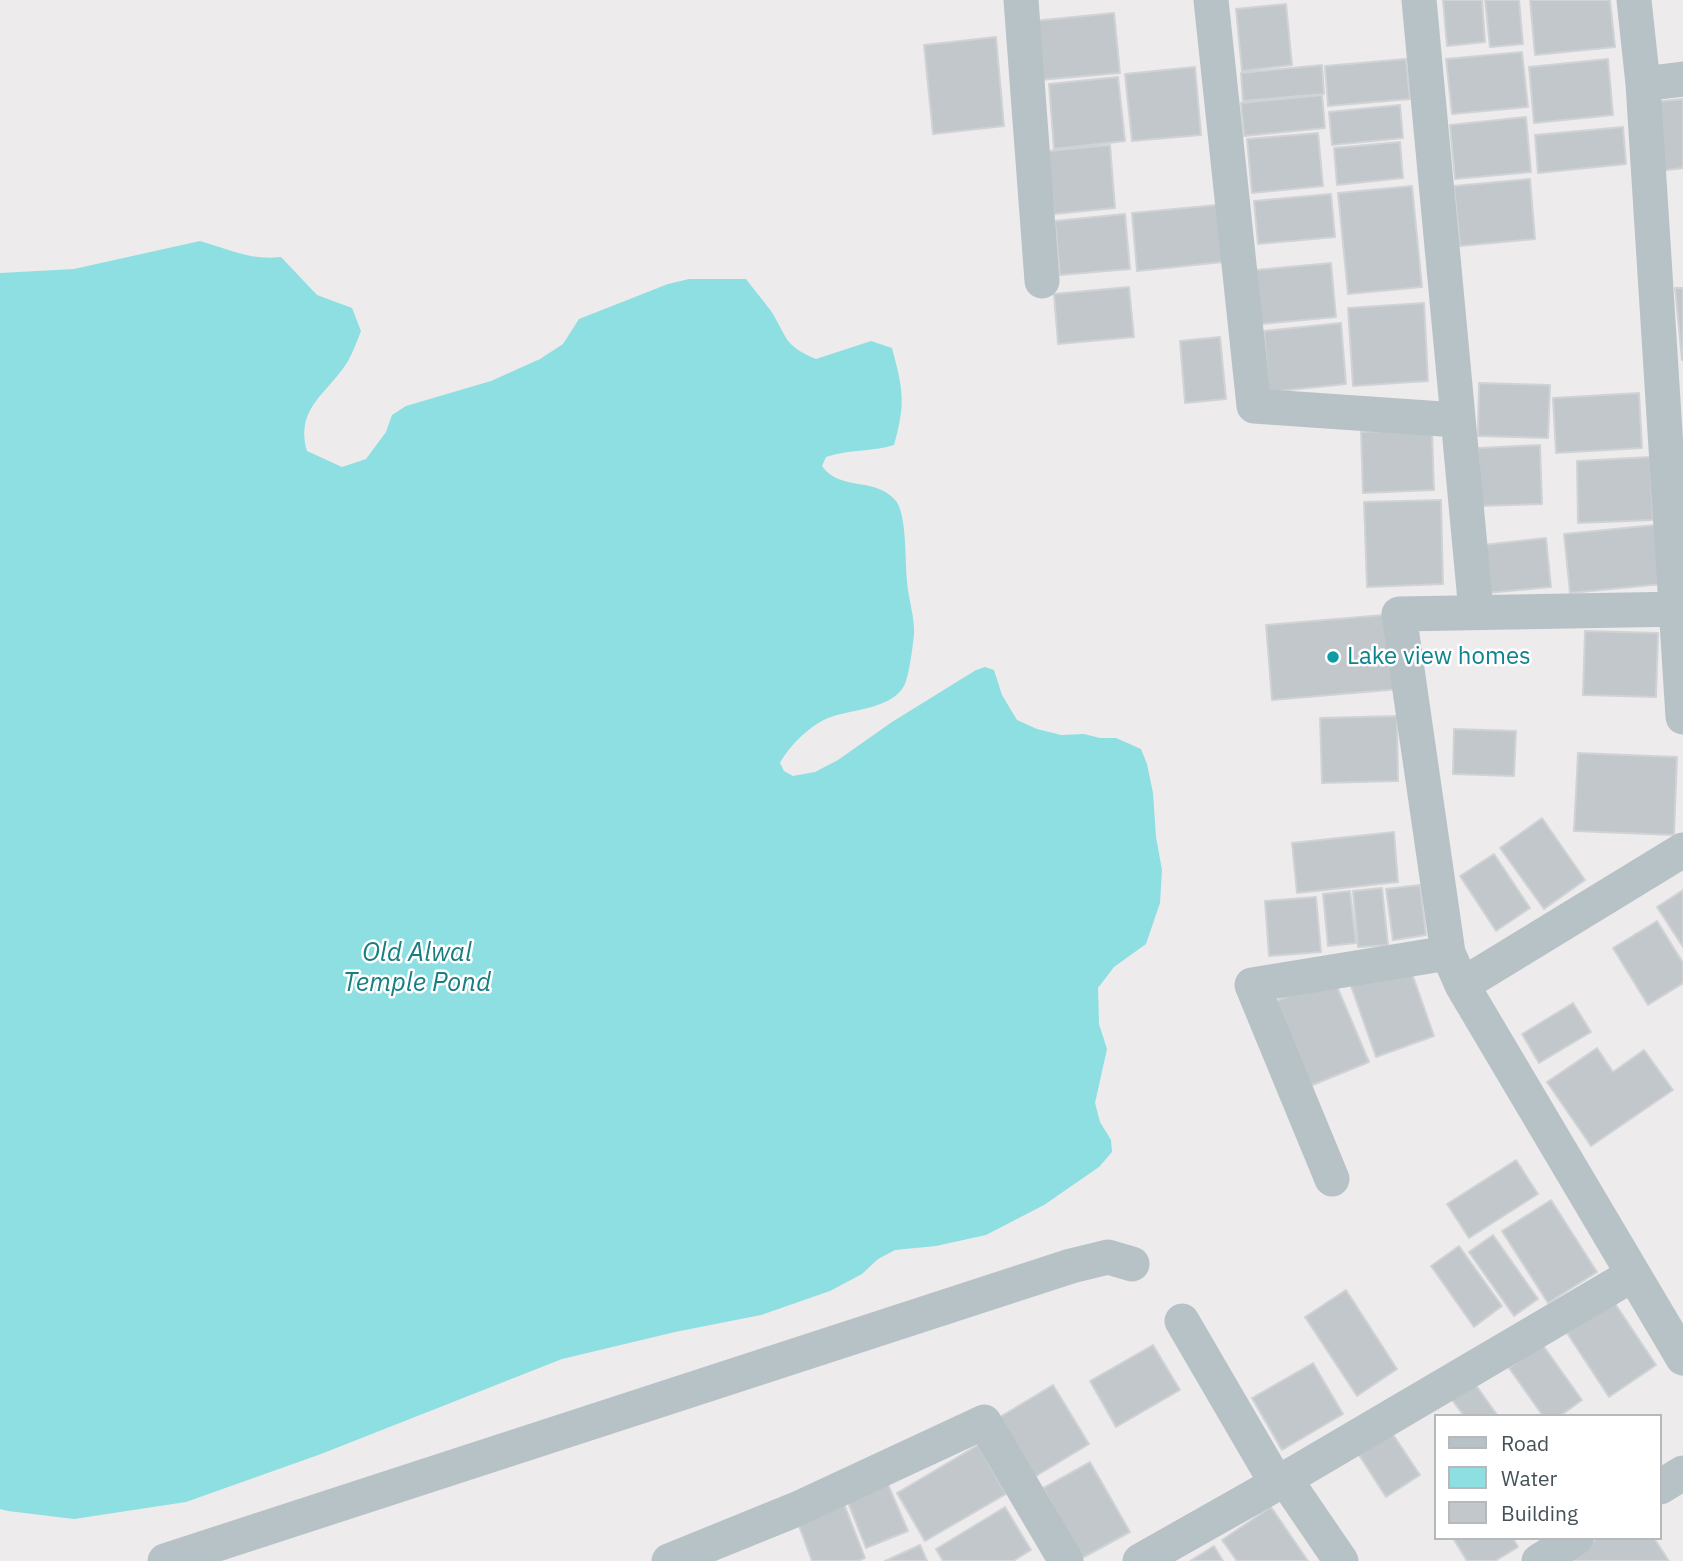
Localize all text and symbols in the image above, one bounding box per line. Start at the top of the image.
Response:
place label: Lake view homes [1347,643,1531,671]
marker: Lake view homes [1325,649,1341,665]
water label: Old Alwal Temple Pond [343,937,491,998]
legend [1434,1414,1662,1540]
text: Road [1501,1429,1549,1457]
text: Water [1501,1464,1557,1492]
text: Building [1501,1499,1578,1527]

